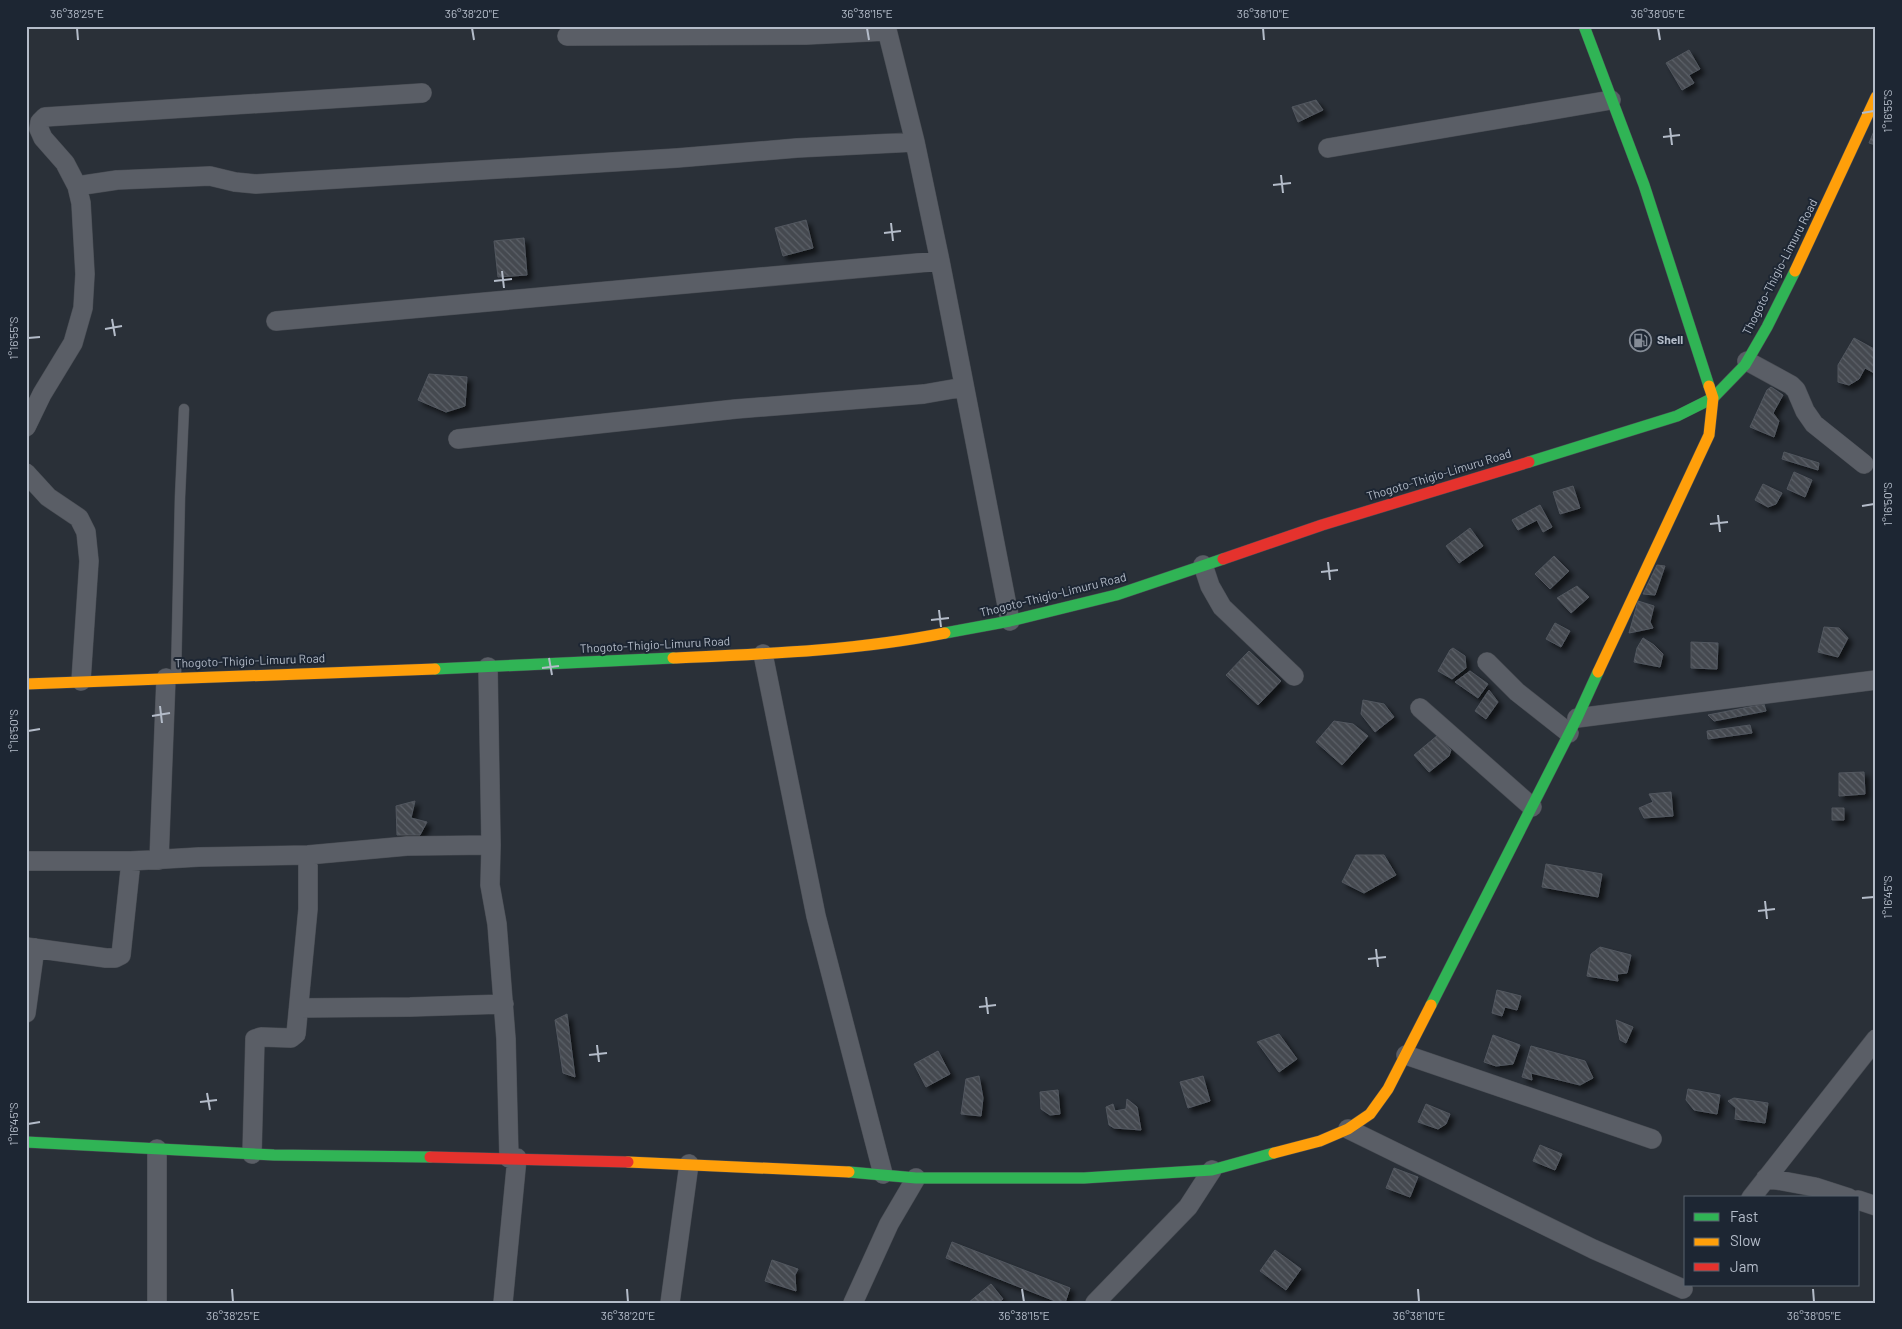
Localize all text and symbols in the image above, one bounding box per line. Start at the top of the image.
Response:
text: 36°38'25"E [50,6,104,20]
text: 36°38'20"E [445,6,499,20]
text: 36°38'15"E [841,6,893,20]
text: 36°38'10"E [1237,6,1289,20]
text: 36°38'05"E [1631,6,1685,20]
text: 1°16'55"S [1880,89,1894,133]
street label: Thogoto-Thigio-Limuru Road [1739,196,1820,337]
text: 1°16'55"S [6,316,20,360]
fuel station icon: Shell [1629,328,1653,352]
place label: Shell [1657,332,1683,346]
street label: Thogoto-Thigio-Limuru Road [1365,445,1513,503]
text: 1°16'50"S [1880,482,1894,526]
street label: Thogoto-Thigio-Limuru Road [978,569,1127,619]
street label: Thogoto-Thigio-Limuru Road [579,633,730,655]
street label: Thogoto-Thigio-Limuru Road [175,650,325,670]
text: 1°16'50"S [6,709,20,753]
text: 1°16'45"S [1880,875,1894,919]
text: 1°16'45"S [6,1102,20,1146]
legend [1684,1196,1860,1286]
text: Fast [1730,1207,1758,1225]
text: Slow [1730,1231,1761,1249]
text: Jam [1730,1257,1759,1275]
text: 36°38'25"E [206,1308,260,1322]
text: 36°38'20"E [601,1308,655,1322]
text: 36°38'15"E [998,1308,1050,1322]
text: 36°38'10"E [1393,1308,1445,1322]
text: 36°38'05"E [1787,1308,1841,1322]

